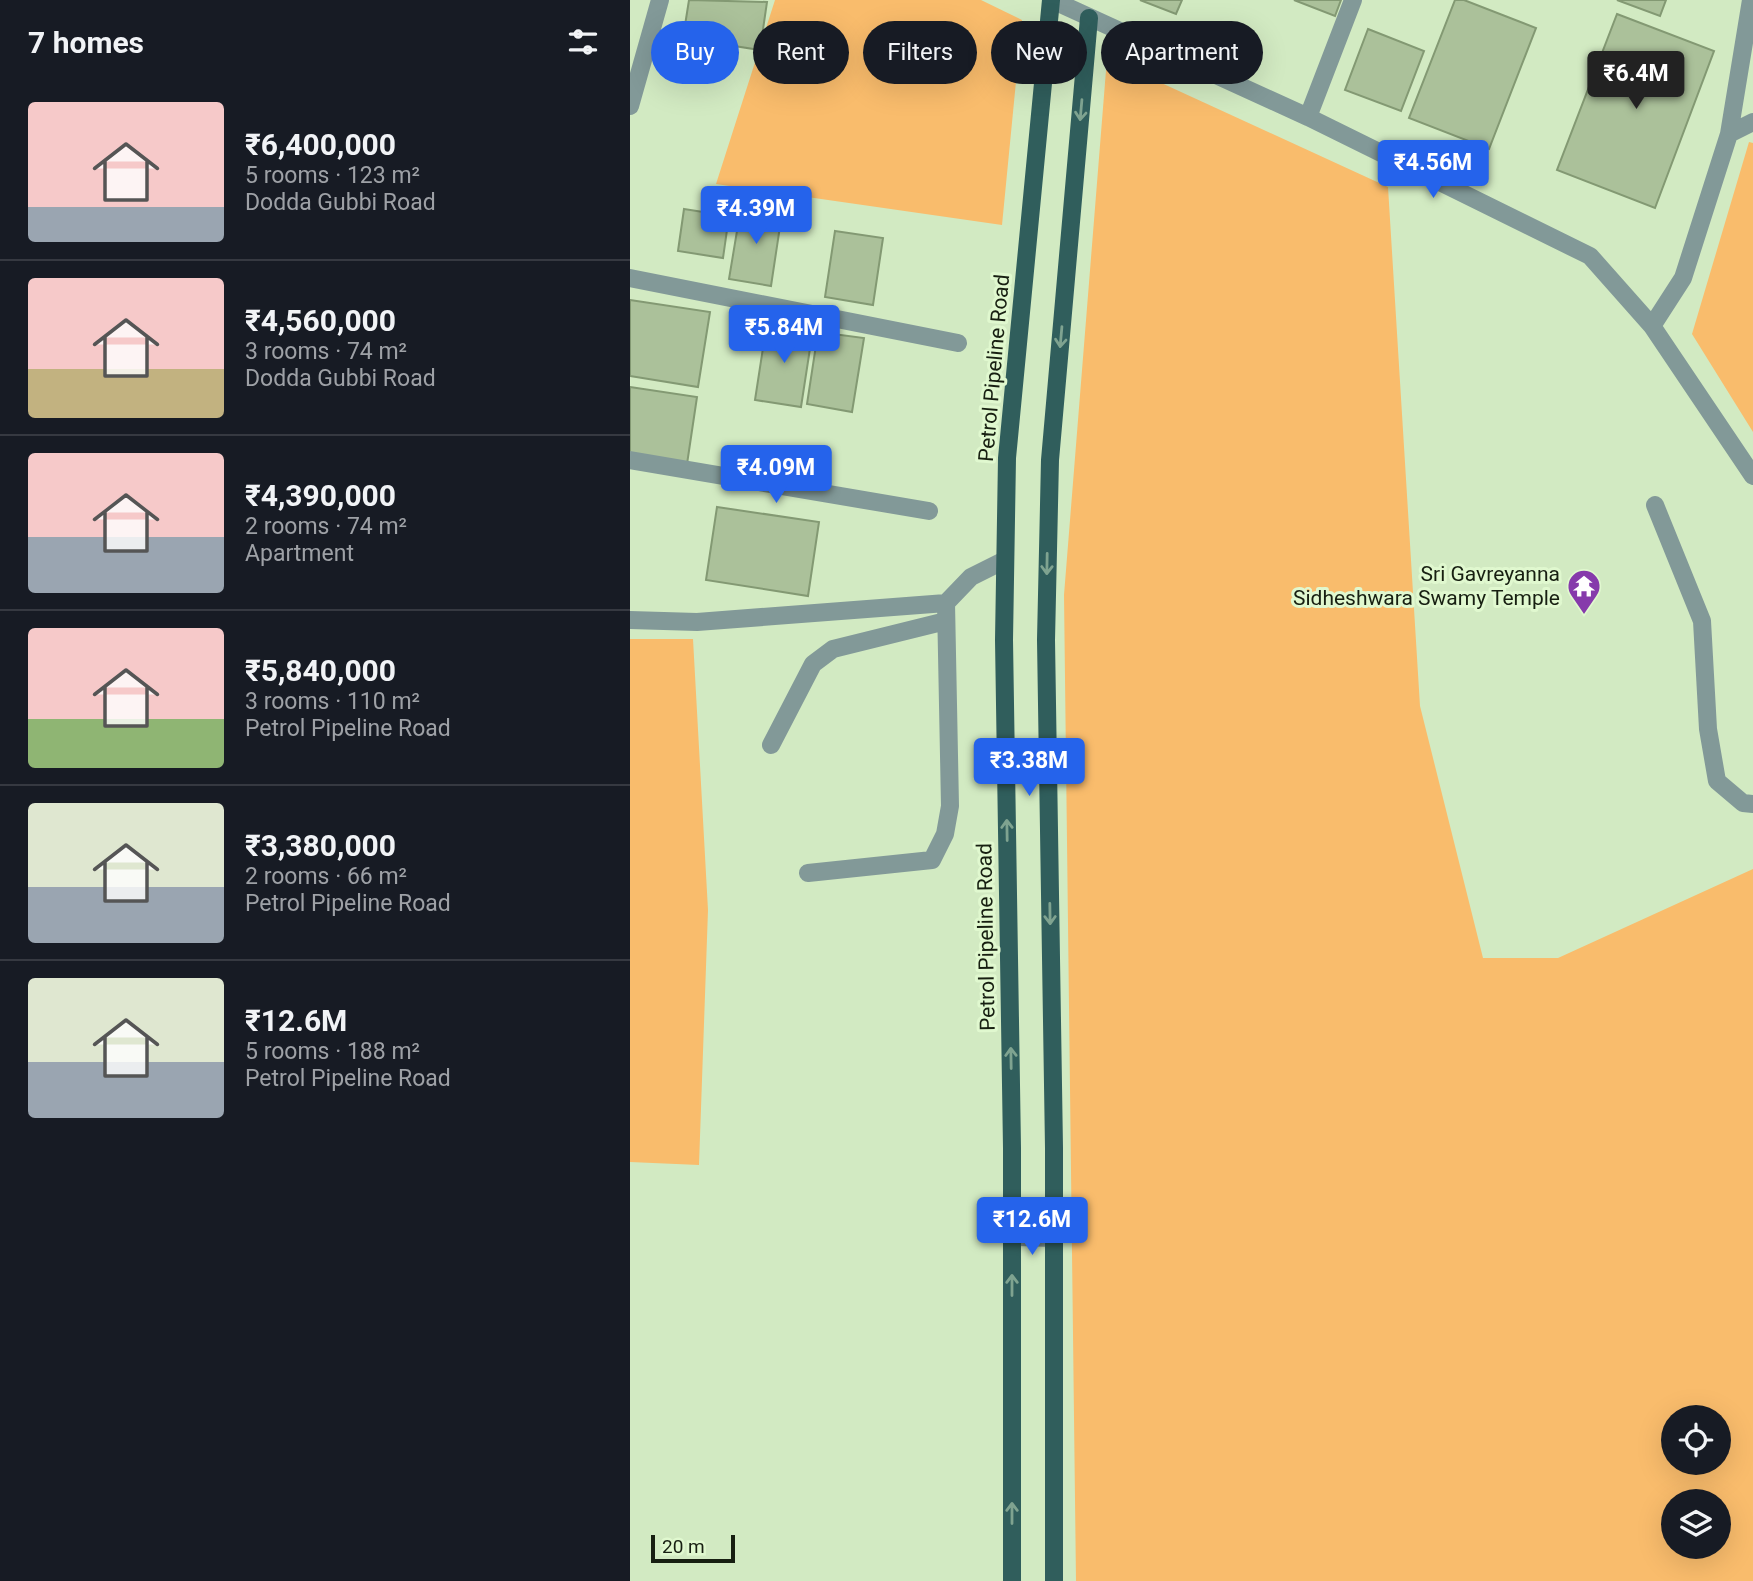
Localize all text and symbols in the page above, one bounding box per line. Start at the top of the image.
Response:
chip: Buy [651,21,739,84]
chip: Rent [753,21,849,84]
chip: Filters [863,21,977,84]
chip: New [991,21,1087,84]
chip: Apartment [1101,21,1263,84]
icon: filters [564,23,602,61]
text: 7 homes [28,25,144,60]
pin: ₹6.4M [1587,52,1685,111]
text: ₹6.4M [1603,60,1669,87]
one-way arrow [1074,98,1087,121]
text: ₹6,400,000 [245,127,396,162]
icon: home [84,130,168,214]
pin: ₹4.56M [1376,140,1490,200]
text: ₹4.56M [1394,149,1472,176]
text: 5 rooms · 123 m² [245,162,420,189]
pin: ₹4.39M [699,187,813,246]
text: Dodda Gubbi Road [245,189,436,216]
text: ₹4.39M [717,195,795,222]
street label: Petrol Pipeline Road [974,273,1014,463]
text: ₹4,560,000 [245,303,396,338]
icon: home [84,306,168,390]
pin: ₹5.84M [727,306,841,365]
text: ₹5.84M [745,314,823,341]
one-way arrow [1054,325,1067,348]
text: 3 rooms · 74 m² [245,338,407,365]
text: Dodda Gubbi Road [245,365,436,392]
pin: ₹4.09M [719,446,833,505]
text: ₹4.09M [737,454,815,481]
text: ₹4,390,000 [245,478,396,513]
icon: home [84,481,168,565]
text: 2 rooms · 74 m² [245,513,407,540]
text: Apartment [245,540,354,567]
one-way arrow [1041,552,1054,575]
place label: Sri Gavreyanna Sidheshwara Swamy Temple [1293,562,1560,610]
temple icon: Sri Gavreyanna Sidheshwara Swamy Temple [1565,567,1603,616]
text: ₹5,840,000 [245,653,396,688]
icon: home [84,656,168,740]
text: 3 rooms · 110 m² [245,688,420,715]
text: Petrol Pipeline Road [245,715,451,742]
pin: ₹3.38M [972,738,1086,798]
text: ₹3.38M [990,747,1068,774]
one-way arrow [1000,819,1014,842]
text: ₹3,380,000 [245,828,396,863]
icon: home [84,831,168,915]
street label: Petrol Pipeline Road [972,843,1000,1031]
text: 2 rooms · 66 m² [245,863,407,890]
text: Petrol Pipeline Road [245,890,451,917]
one-way arrow [1043,902,1057,925]
text: ₹12.6M [245,1003,347,1038]
icon: home [84,1006,168,1090]
text: 5 rooms · 188 m² [245,1038,420,1065]
one-way arrow [1004,1047,1017,1070]
text: Petrol Pipeline Road [245,1065,451,1092]
pin: ₹12.6M [975,1198,1089,1257]
text: ₹12.6M [993,1206,1071,1233]
one-way arrow [1005,1274,1019,1297]
map controls [1661,1405,1731,1559]
button: locate [1661,1405,1731,1475]
button: layers [1661,1489,1731,1559]
one-way arrow [1005,1502,1019,1525]
scale bar [651,1532,735,1564]
text: 20 m [662,1535,705,1558]

